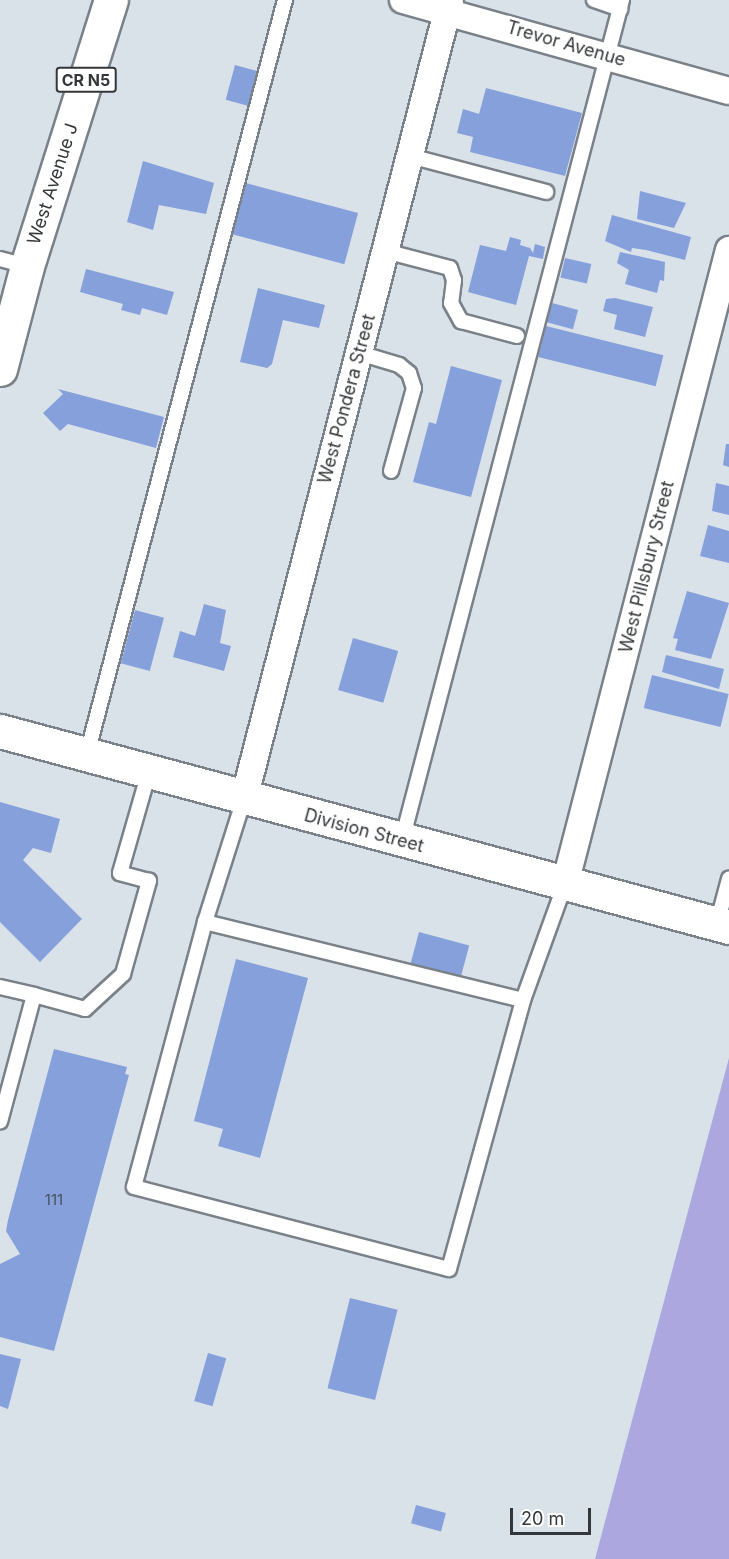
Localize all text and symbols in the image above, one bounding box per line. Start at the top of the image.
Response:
street label: Trevor Avenue [504,17,628,71]
road number: CR N5 [54,67,118,93]
street label: West Avenue J [23,121,83,247]
street label: West Pondera Street [314,312,380,486]
street label: West Pillsbury Street [615,479,679,655]
street label: Division Street [302,805,426,857]
house number: 111 [45,1191,63,1209]
scale bar [513,1496,594,1534]
text: 20 m [521,1508,564,1529]

